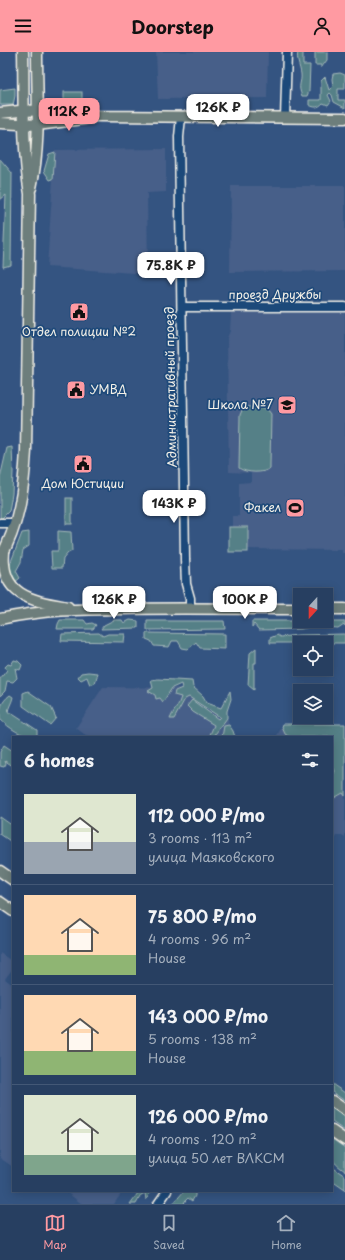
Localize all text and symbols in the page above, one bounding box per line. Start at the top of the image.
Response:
text: Doorstep [131,13,214,40]
icon: menu [12,15,34,37]
icon: person [311,15,333,37]
pin: 126K ₽ [185,94,251,128]
text: 126K ₽ [195,97,241,116]
pin: 112K ₽ [36,98,102,132]
text: 112K ₽ [48,101,90,120]
pin: 75.8K ₽ [134,252,208,286]
text: 75.8K ₽ [146,255,196,274]
street label: проезд Дружбы [229,285,322,303]
public building icon: Отдел полиции №2 [68,301,90,323]
street label: Административный проезд [160,306,180,468]
place label: Отдел полиции №2 [22,322,136,340]
public building icon: УМВД [65,379,87,401]
place label: УМВД [90,380,127,398]
school or university icon: Школа №7 [276,394,298,416]
place label: Школа №7 [208,395,273,413]
public building icon: Дом Юстиции [72,453,94,475]
place label: Дом Юстиции [41,474,124,492]
pin: 143K ₽ [141,490,207,524]
text: 143K ₽ [152,493,196,512]
sports icon: Факел [284,497,306,519]
place label: Факел [244,498,281,516]
pin: 126K ₽ [81,586,147,620]
pin: 100K ₽ [212,586,278,620]
north arrow [293,588,333,628]
map controls [293,588,333,724]
text: 126K ₽ [91,589,137,608]
text: 100K ₽ [222,589,268,608]
button: locate [293,636,333,676]
button: layers [293,684,333,724]
text: 6 homes [24,747,94,773]
icon: filters [299,749,321,771]
text: 112 000 ₽/mo [148,802,265,828]
icon: home [56,810,104,858]
text: 3 rooms · 113 m² [148,828,252,847]
text: улица Маяковского [148,847,275,866]
text: 75 800 ₽/mo [148,903,256,929]
icon: home [56,911,104,959]
text: 4 rooms · 96 m² [148,929,251,948]
text: House [148,948,186,967]
text: 143 000 ₽/mo [148,1003,268,1029]
icon: home [56,1011,104,1059]
text: 5 rooms · 138 m² [148,1029,257,1048]
text: House [148,1048,186,1067]
text: 126 000 ₽/mo [148,1103,268,1129]
icon: home [56,1111,104,1159]
text: 4 rooms · 120 m² [148,1129,257,1148]
text: улица 50 лет ВЛКСМ [148,1148,285,1167]
tab: Map [43,1212,67,1253]
tab: Saved [153,1212,185,1253]
tab: Home [271,1212,302,1253]

